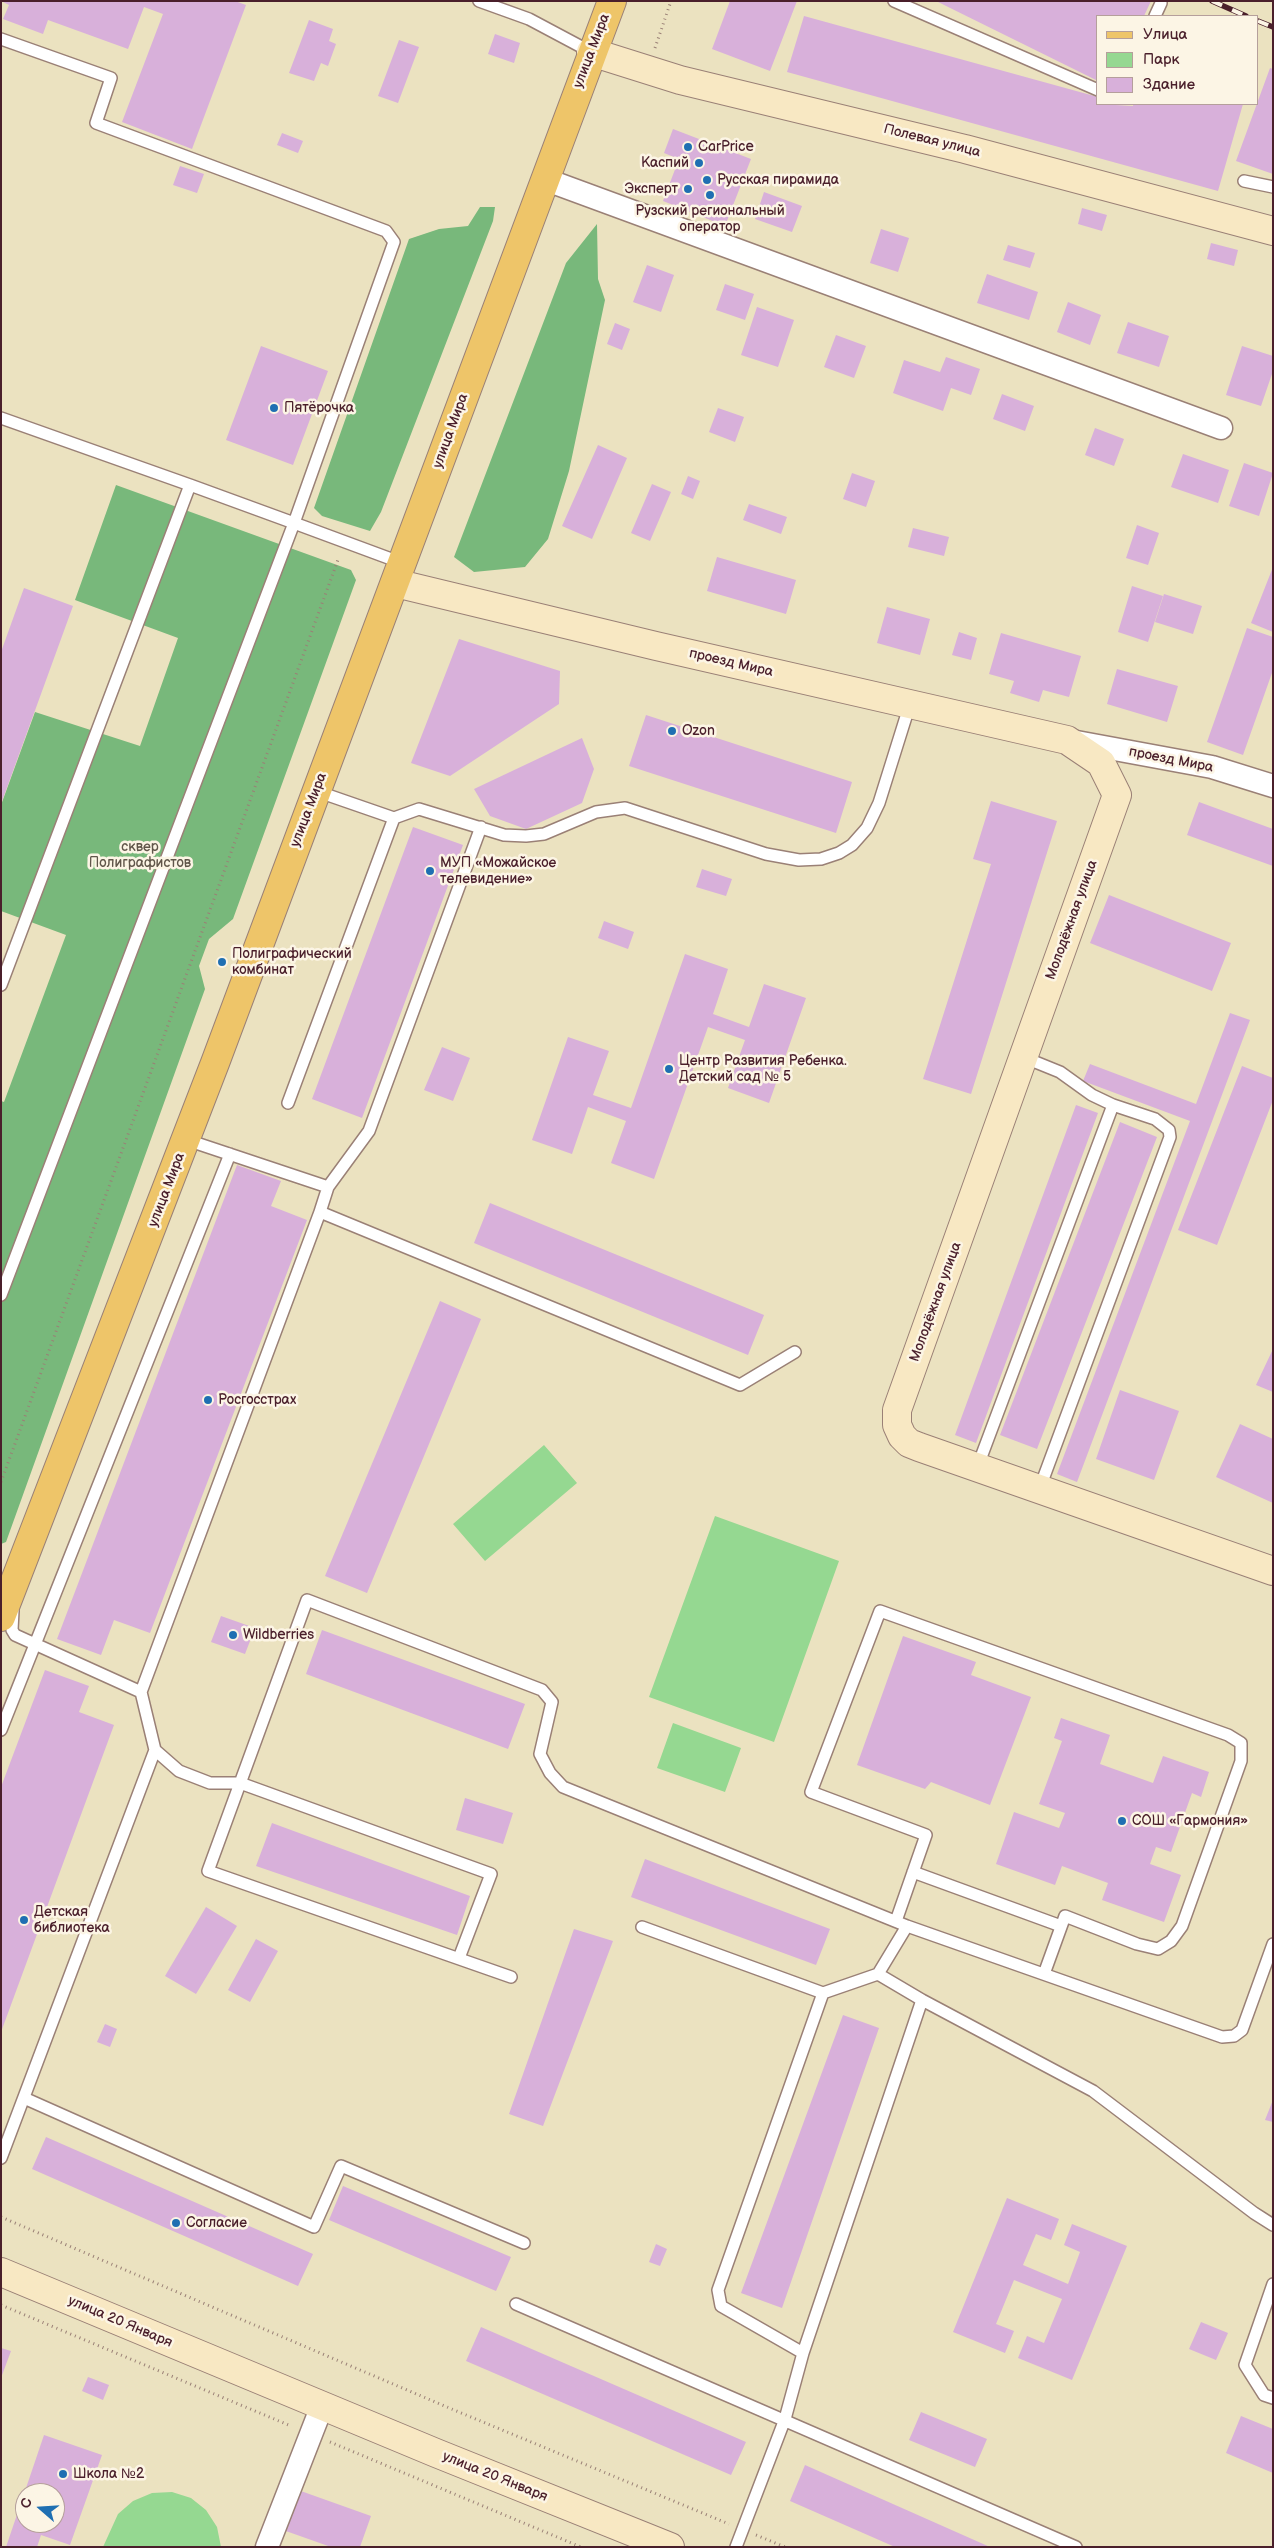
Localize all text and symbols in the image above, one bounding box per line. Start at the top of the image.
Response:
street label: улица Мира [570,11,614,91]
legend [1096,15,1259,105]
text: Улица [1143,25,1187,44]
text: Парк [1143,50,1180,69]
text: Здание [1143,75,1195,94]
street label: Полевая улица [882,121,982,161]
place label: CarPrice [698,139,754,155]
marker: CarPrice [682,141,694,153]
place label: Каспий [641,155,689,171]
marker: Каспий [693,157,705,169]
place label: Русская пирамида [717,172,839,188]
marker: Русская пирамида [701,174,713,186]
place label: Эксперт [624,181,678,197]
marker: Эксперт [682,183,694,195]
marker: Рузский региональный оператор [704,189,716,201]
place label: Рузский региональный оператор [635,203,785,236]
street label: улица Мира [430,391,472,471]
place label: Пятёрочка [284,400,354,416]
marker: Пятёрочка [268,402,280,414]
street label: проезд Мира [687,645,775,681]
place label: Ozon [682,723,715,739]
marker: Ozon [666,725,678,737]
street label: проезд Мира [1127,744,1215,776]
street label: улица Мира [287,770,331,850]
park label: сквер Полиграфистов [89,839,191,872]
place label: МУП «Можайское телевидение» [440,855,556,888]
street label: Молодёжная улица [1043,858,1101,982]
marker: МУП «Можайское телевидение» [424,865,436,877]
place label: Полиграфический комбинат [232,946,352,979]
marker: Полиграфический комбинат [216,956,228,968]
place label: Центр Развития Ребенка. Детский сад № 5 [679,1053,847,1086]
marker: Центр Развития Ребенка. Детский сад № 5 [663,1063,675,1075]
street label: улица Мира [145,1150,189,1230]
street label: Молодёжная улица [907,1240,965,1364]
place label: Росгосстрах [218,1392,296,1408]
marker: Росгосстрах [202,1394,214,1406]
place label: Wildberries [243,1627,314,1643]
marker: Wildberries [227,1629,239,1641]
place label: СОШ «Гармония» [1132,1813,1248,1829]
marker: СОШ «Гармония» [1116,1815,1128,1827]
place label: Детская библиотека [34,1904,110,1936]
marker: Детская библиотека [18,1914,30,1926]
place label: Согласие [186,2215,247,2231]
marker: Согласие [170,2217,182,2229]
street label: улица 20 Января [65,2292,175,2352]
street label: улица 20 Января [440,2448,550,2506]
place label: Школа №2 [73,2466,144,2482]
marker: Школа №2 [57,2468,69,2480]
north arrow [15,2483,65,2533]
text: С [17,2496,36,2511]

